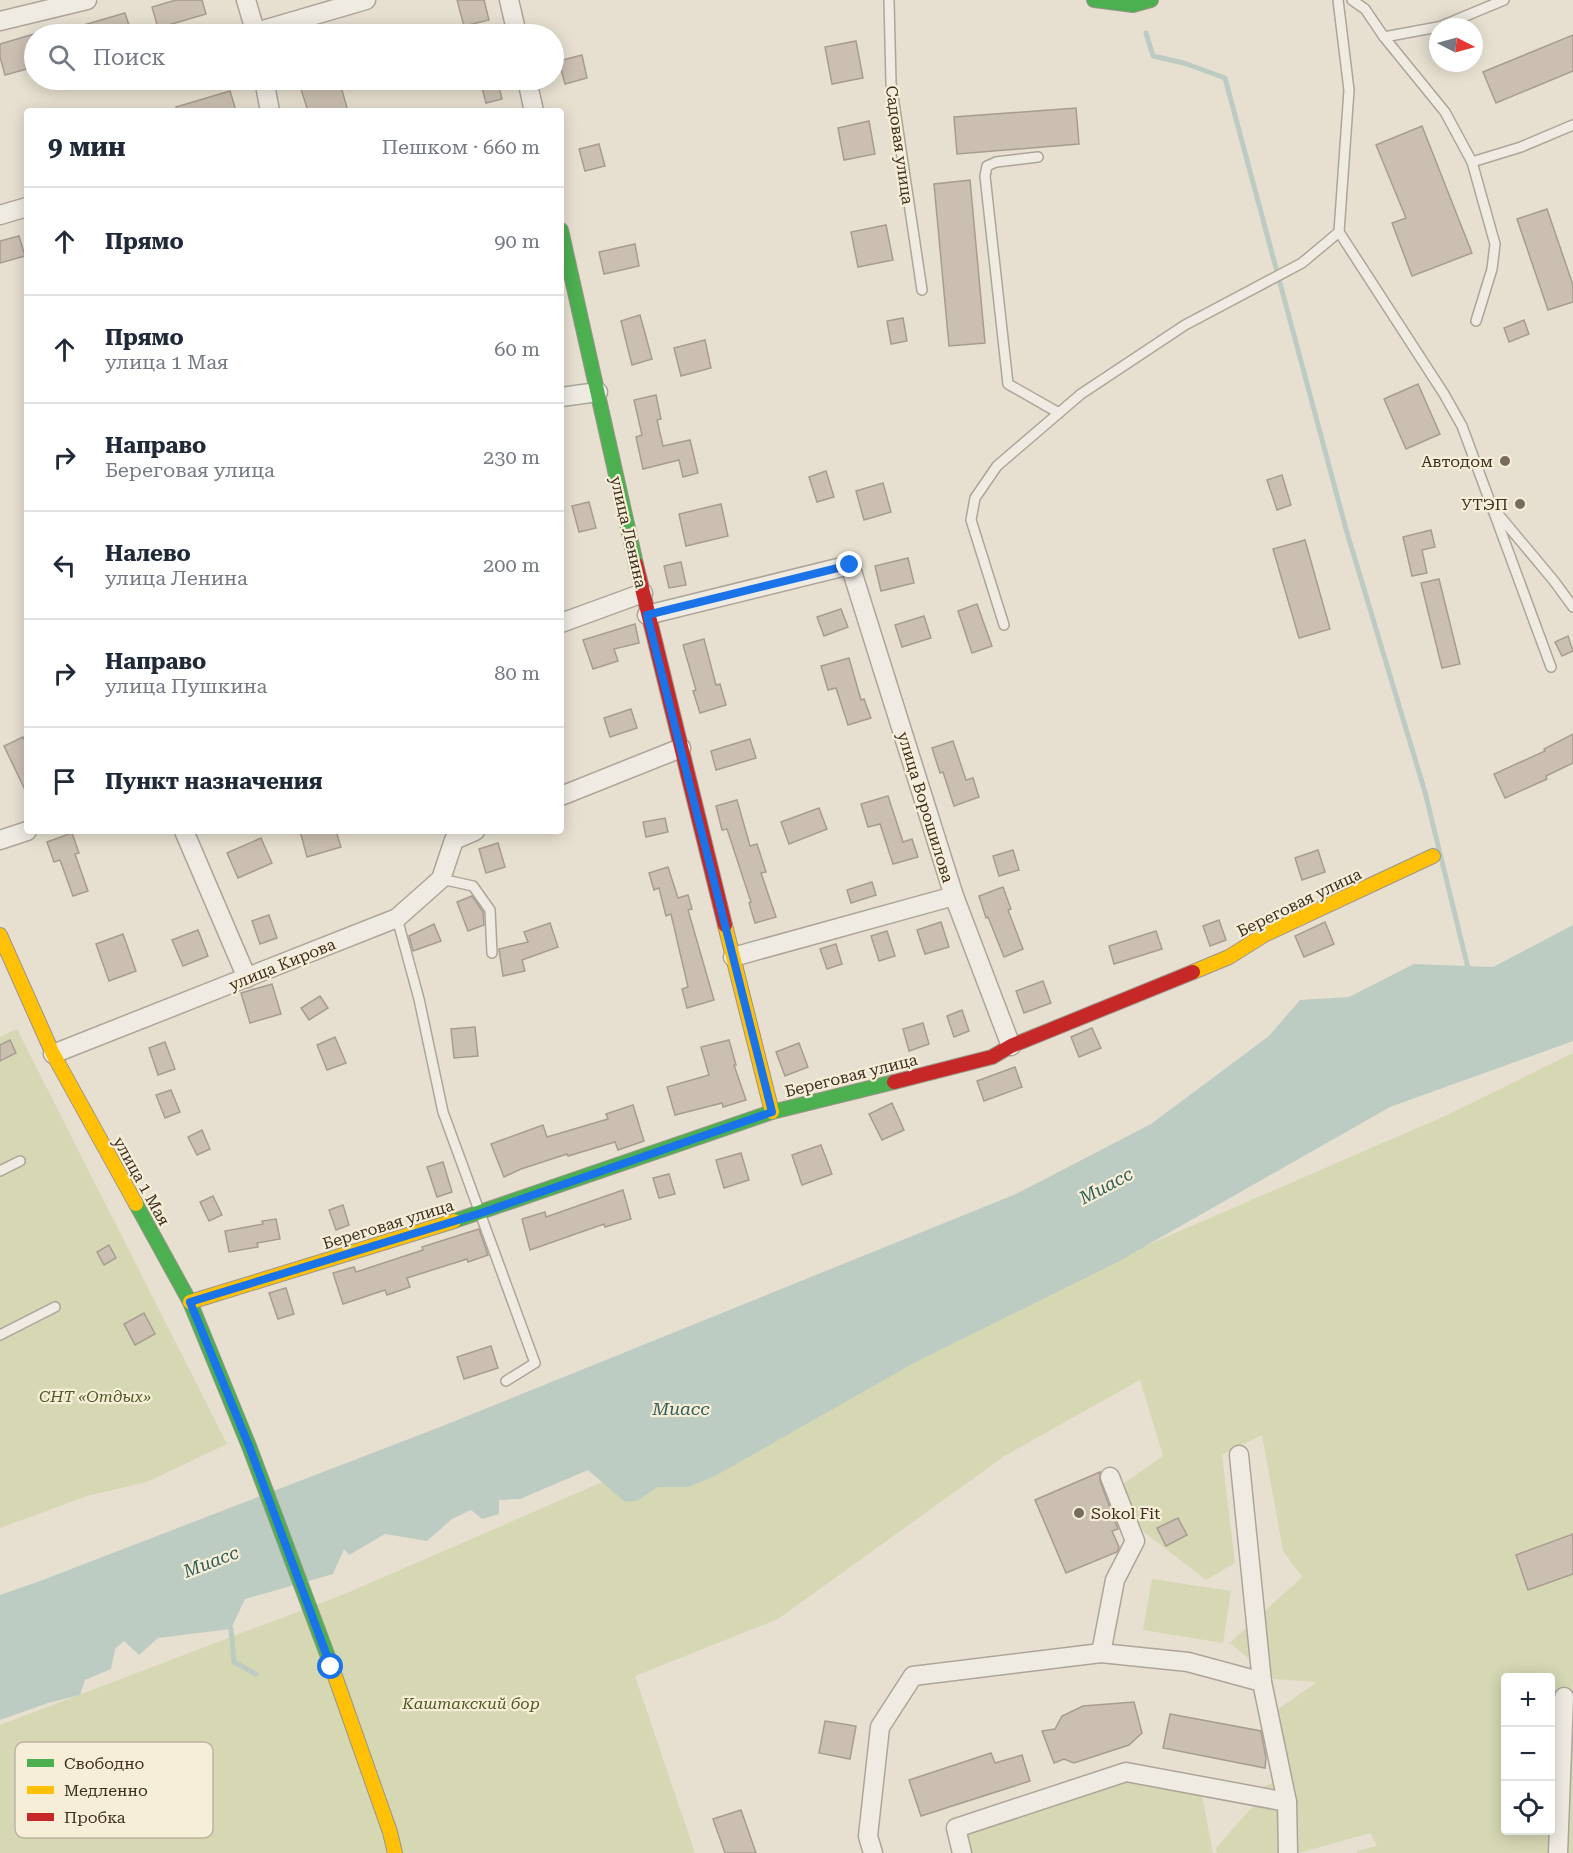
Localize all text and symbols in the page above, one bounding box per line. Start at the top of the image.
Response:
north arrow [1429,18,1483,72]
search box [24,24,564,90]
icon: search [45,41,78,74]
text: Поиск [93,45,165,70]
street label: Садовая улица [882,84,917,206]
text: 9 мин [48,132,126,162]
text: Пешком · 660 m [382,135,540,159]
icon: ahead [48,225,81,258]
text: Прямо [105,229,184,254]
text: 90 m [494,229,540,253]
text: Прямо [105,325,184,350]
icon: ahead [48,333,81,366]
text: 60 m [494,337,540,361]
text: улица 1 Мая [105,350,228,374]
text: Направо [105,433,206,458]
icon: right [48,441,81,474]
text: 230 m [483,445,540,469]
place label: Автодом [1421,452,1493,471]
marker: Автодом [1498,454,1512,468]
text: Береговая улица [105,458,275,482]
street label: улица Ленина [606,474,651,590]
place label: УТЭП [1461,495,1508,514]
marker: УТЭП [1513,497,1527,511]
text: Налево [105,541,191,566]
icon: left [48,549,81,582]
route end [836,551,862,577]
text: 200 m [483,553,540,577]
text: улица Ленина [105,566,248,590]
text: Направо [105,649,206,674]
icon: right [48,657,81,690]
text: 80 m [494,661,540,685]
text: улица Пушкина [105,674,267,698]
street label: улица Ворошилова [894,729,958,885]
icon: arrive [48,765,81,798]
text: Пункт назначения [105,769,323,794]
street label: Береговая улица [1234,864,1365,941]
street label: улица Кирова [226,934,339,994]
street label: Береговая улица [783,1050,920,1101]
street label: улица 1 Мая [109,1133,174,1229]
water label: Миасс [1075,1162,1137,1209]
street label: Береговая улица [320,1195,456,1253]
park label: СНТ «Отдых» [39,1387,151,1406]
water label: Миасс [651,1398,710,1419]
place label: Sokol Fit [1091,1504,1160,1523]
marker: Sokol Fit [1072,1506,1086,1520]
water label: Миасс [179,1541,242,1582]
route start [317,1653,343,1679]
map controls [1501,1673,1555,1835]
button: + [1501,1673,1555,1727]
park label: Каштакский бор [401,1694,540,1713]
button: − [1501,1727,1555,1781]
legend [15,1742,213,1838]
text: Свободно [64,1754,145,1773]
text: Медленно [64,1781,148,1800]
button: locate [1501,1781,1555,1835]
text: Пробка [64,1808,126,1827]

